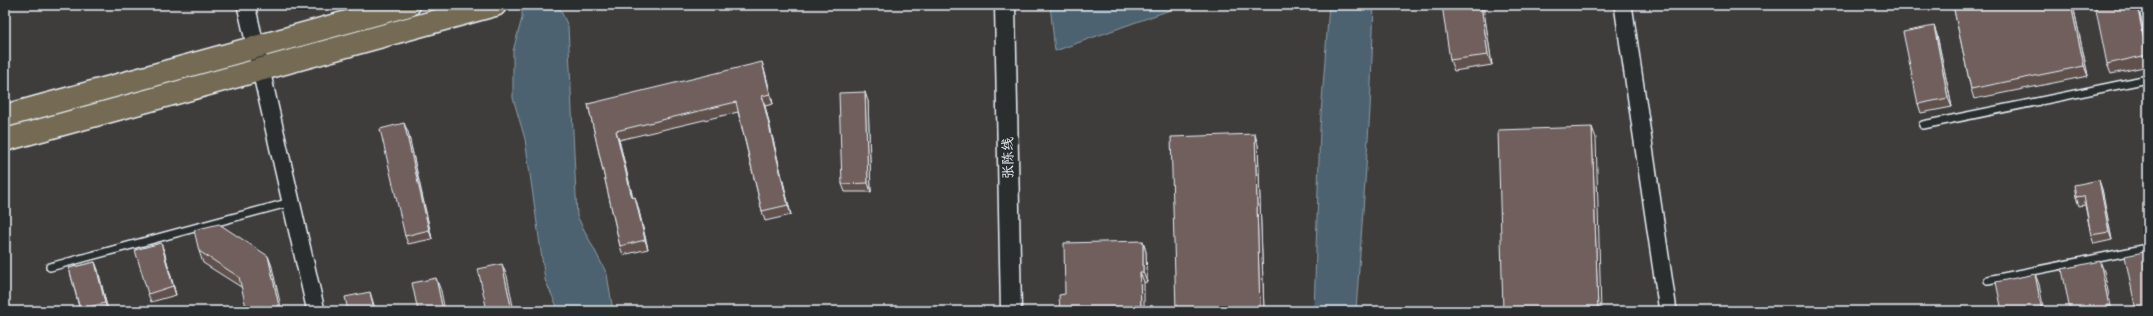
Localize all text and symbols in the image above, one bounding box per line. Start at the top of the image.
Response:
street label: 张陈线 [999,137,1017,179]

